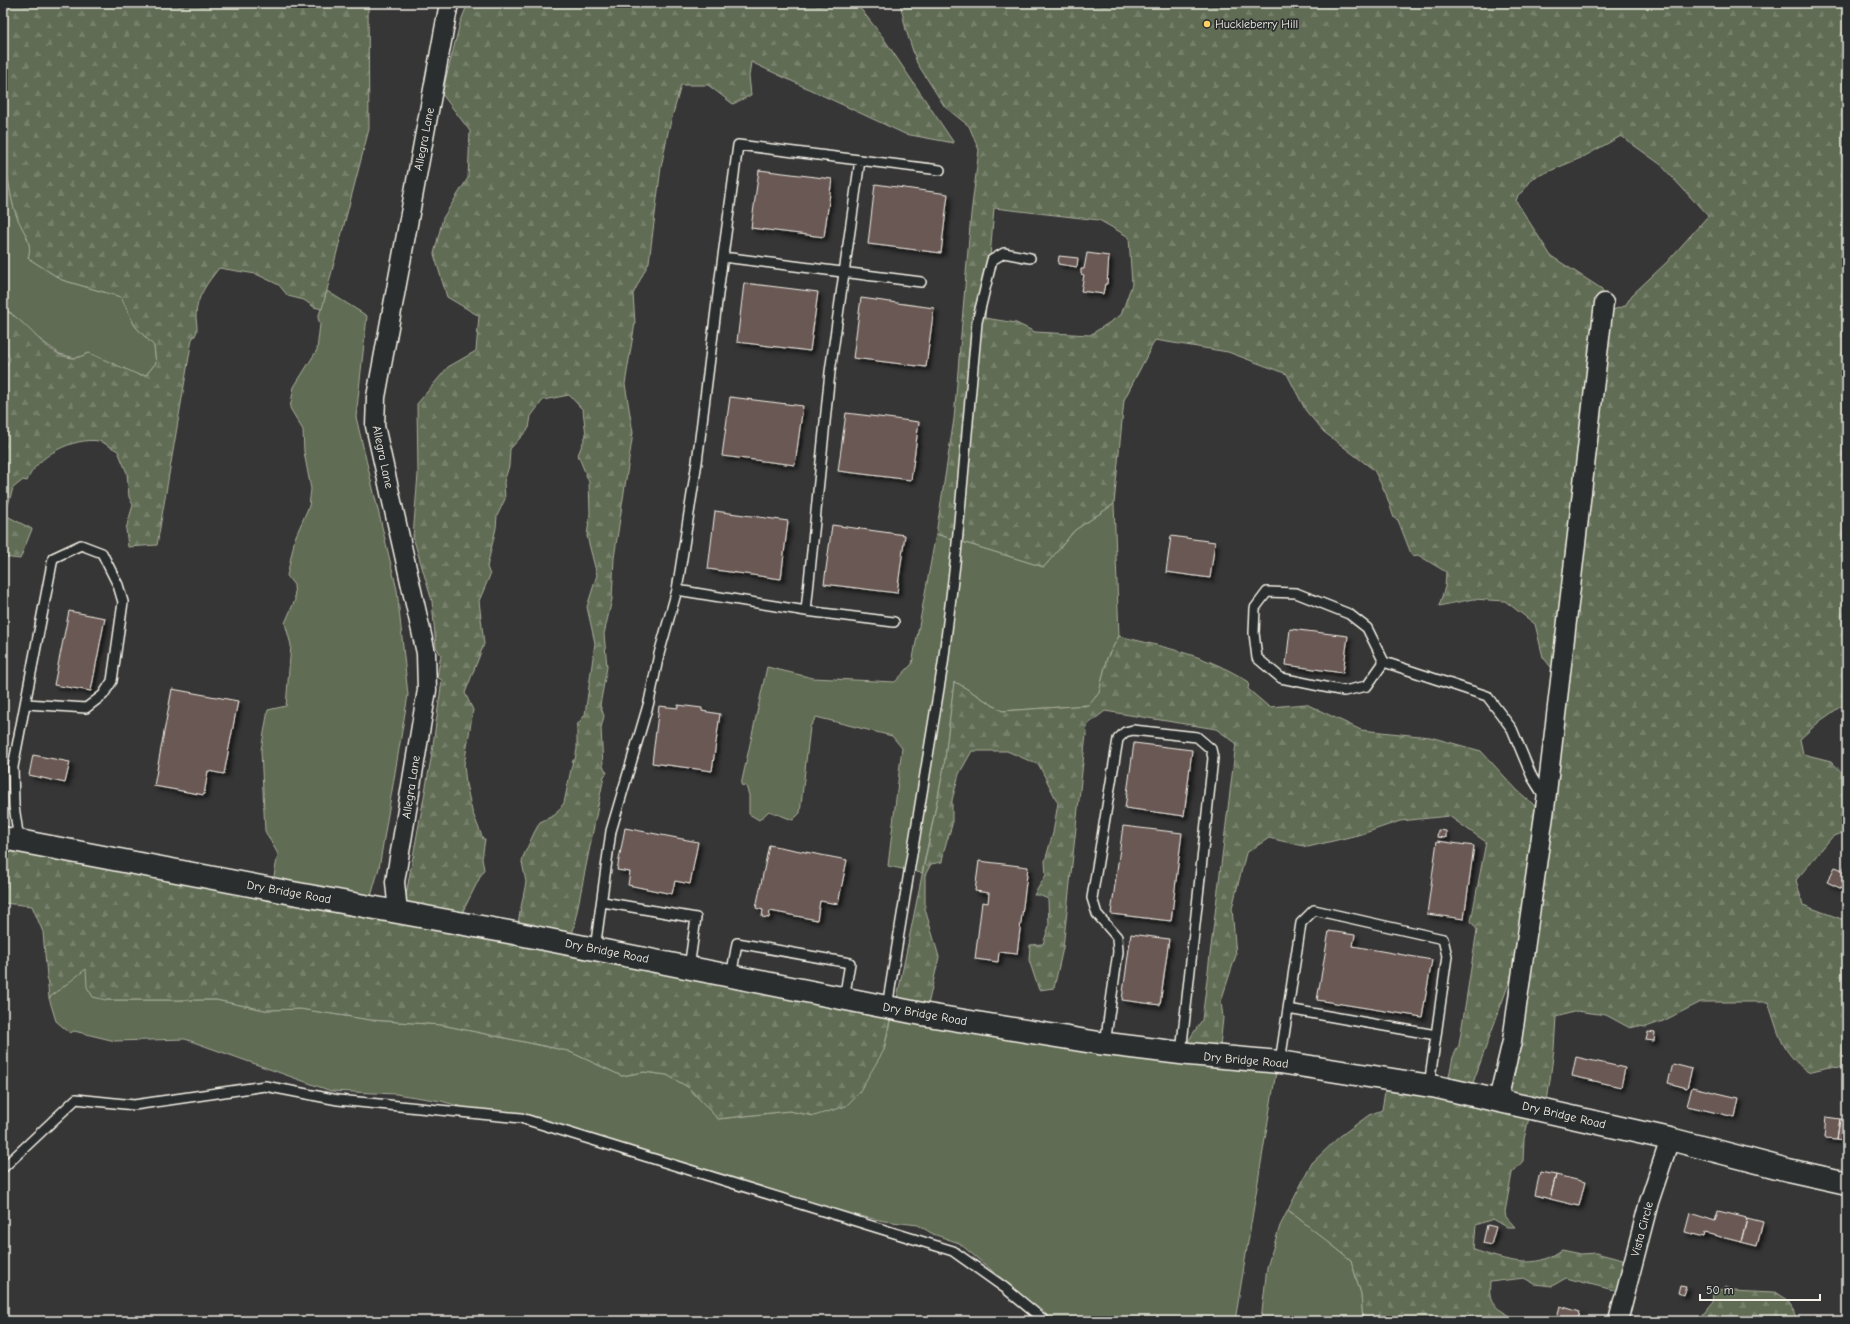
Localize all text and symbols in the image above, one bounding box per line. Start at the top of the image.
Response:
place label: Huckleberry Hill [1215,17,1298,31]
marker: Huckleberry Hill [1202,19,1212,29]
street label: Allegra Lane [411,106,437,172]
street label: Allegra Lane [370,424,396,490]
street label: Allegra Lane [399,754,423,820]
street label: Dry Bridge Road [246,878,332,906]
street label: Dry Bridge Road [564,936,650,966]
street label: Dry Bridge Road [882,1000,968,1028]
street label: Dry Bridge Road [1203,1049,1289,1071]
street label: Dry Bridge Road [1521,1099,1607,1131]
street label: Vista Circle [1628,1200,1656,1258]
scale bar [1700,1276,1820,1302]
text: 50 m [1706,1283,1734,1297]

